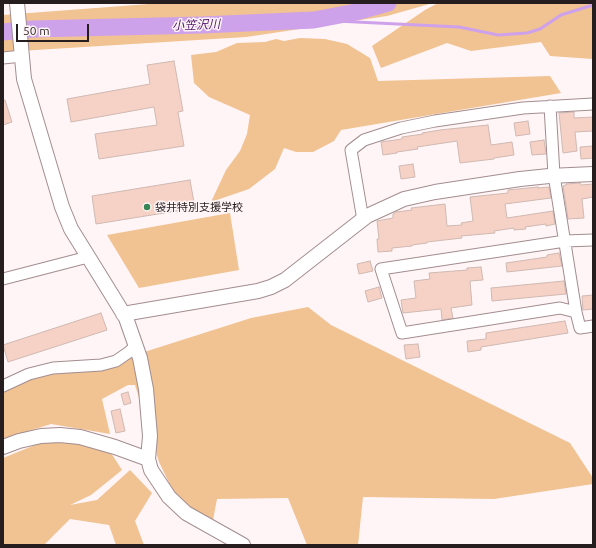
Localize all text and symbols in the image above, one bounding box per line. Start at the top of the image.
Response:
scale bar [18,16,91,42]
water label: 小笠沢川 [172,17,220,33]
text: 50 m [23,24,50,37]
place label: 袋井特別支援学校 [155,200,243,214]
marker: 袋井特別支援学校 [142,202,152,212]

